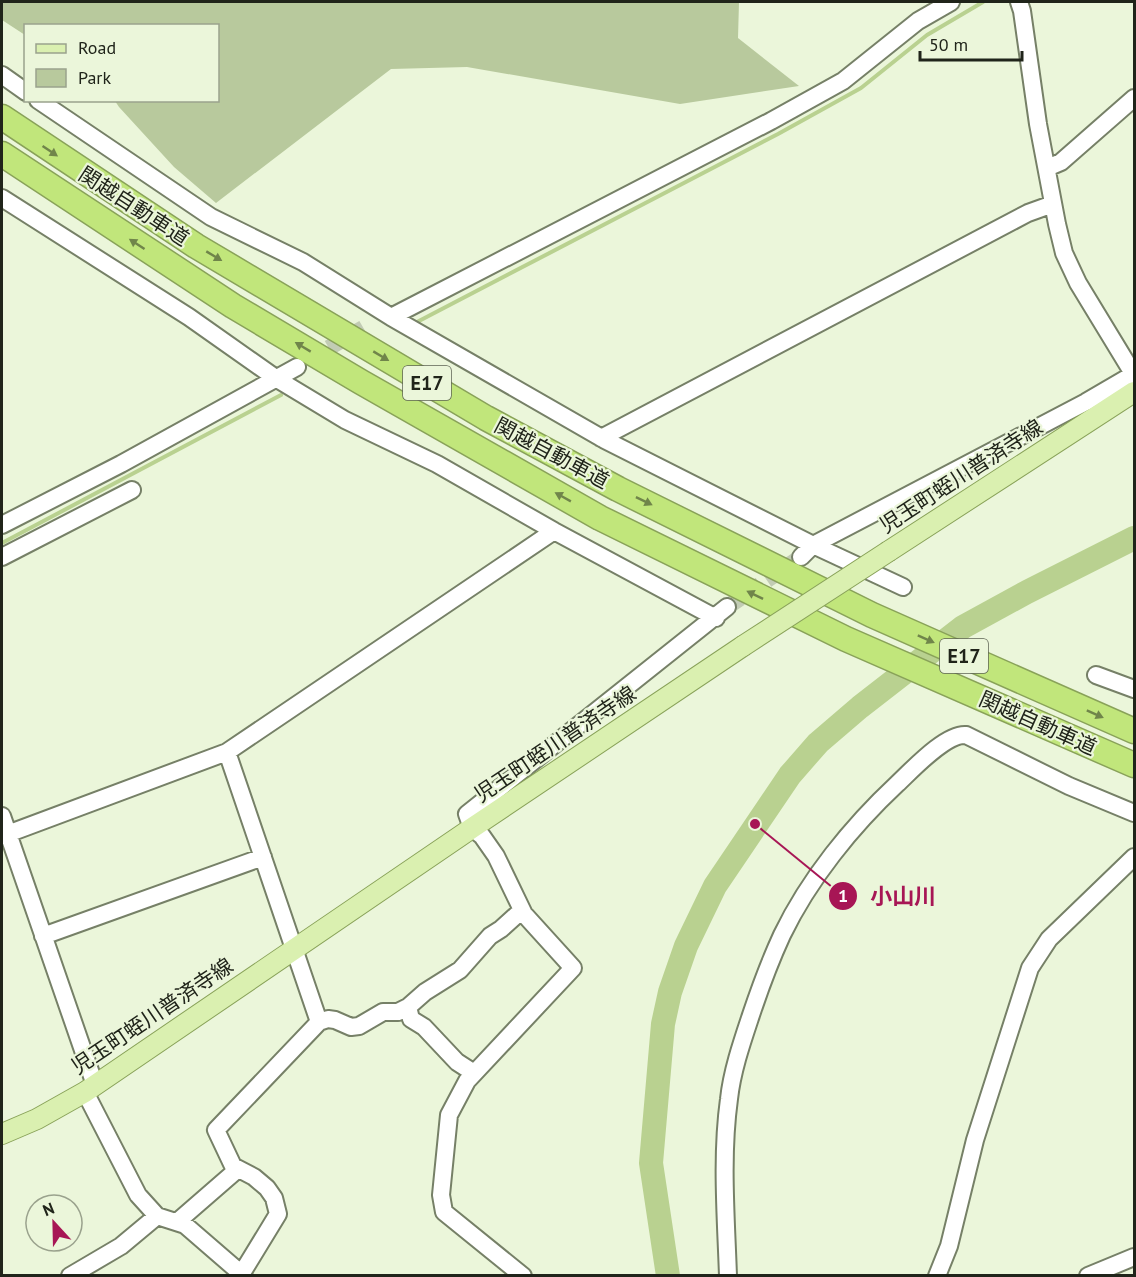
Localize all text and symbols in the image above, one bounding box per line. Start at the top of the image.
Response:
legend [24,24,219,102]
scale bar [920,24,1022,62]
text: 50 m [929,33,968,56]
text: Road [78,36,116,59]
text: Park [78,66,111,89]
one-way arrow [41,145,58,156]
street label: 関越自動車道 [74,160,194,252]
one-way arrow [129,239,145,250]
one-way arrow [206,251,222,262]
one-way arrow [295,342,311,353]
one-way arrow [373,350,389,361]
road number: E17 [403,366,451,400]
street label: 関越自動車道 [490,412,614,494]
street label: 児玉町蛭川普済寺線 [874,413,1048,539]
one-way arrow [554,492,571,502]
one-way arrow [635,497,652,506]
one-way arrow [747,591,764,600]
one-way arrow [917,634,934,643]
road number: E17 [940,639,988,673]
street label: 児玉町蛭川普済寺線 [469,680,641,808]
street label: 関越自動車道 [975,685,1101,761]
one-way arrow [1086,709,1104,719]
callout: 小山川 [828,876,948,916]
text: 小山川 [870,882,936,910]
text: 1 [838,884,848,907]
street label: 児玉町蛭川普済寺線 [66,952,238,1080]
north arrow [24,1193,84,1253]
text: N [40,1198,57,1220]

